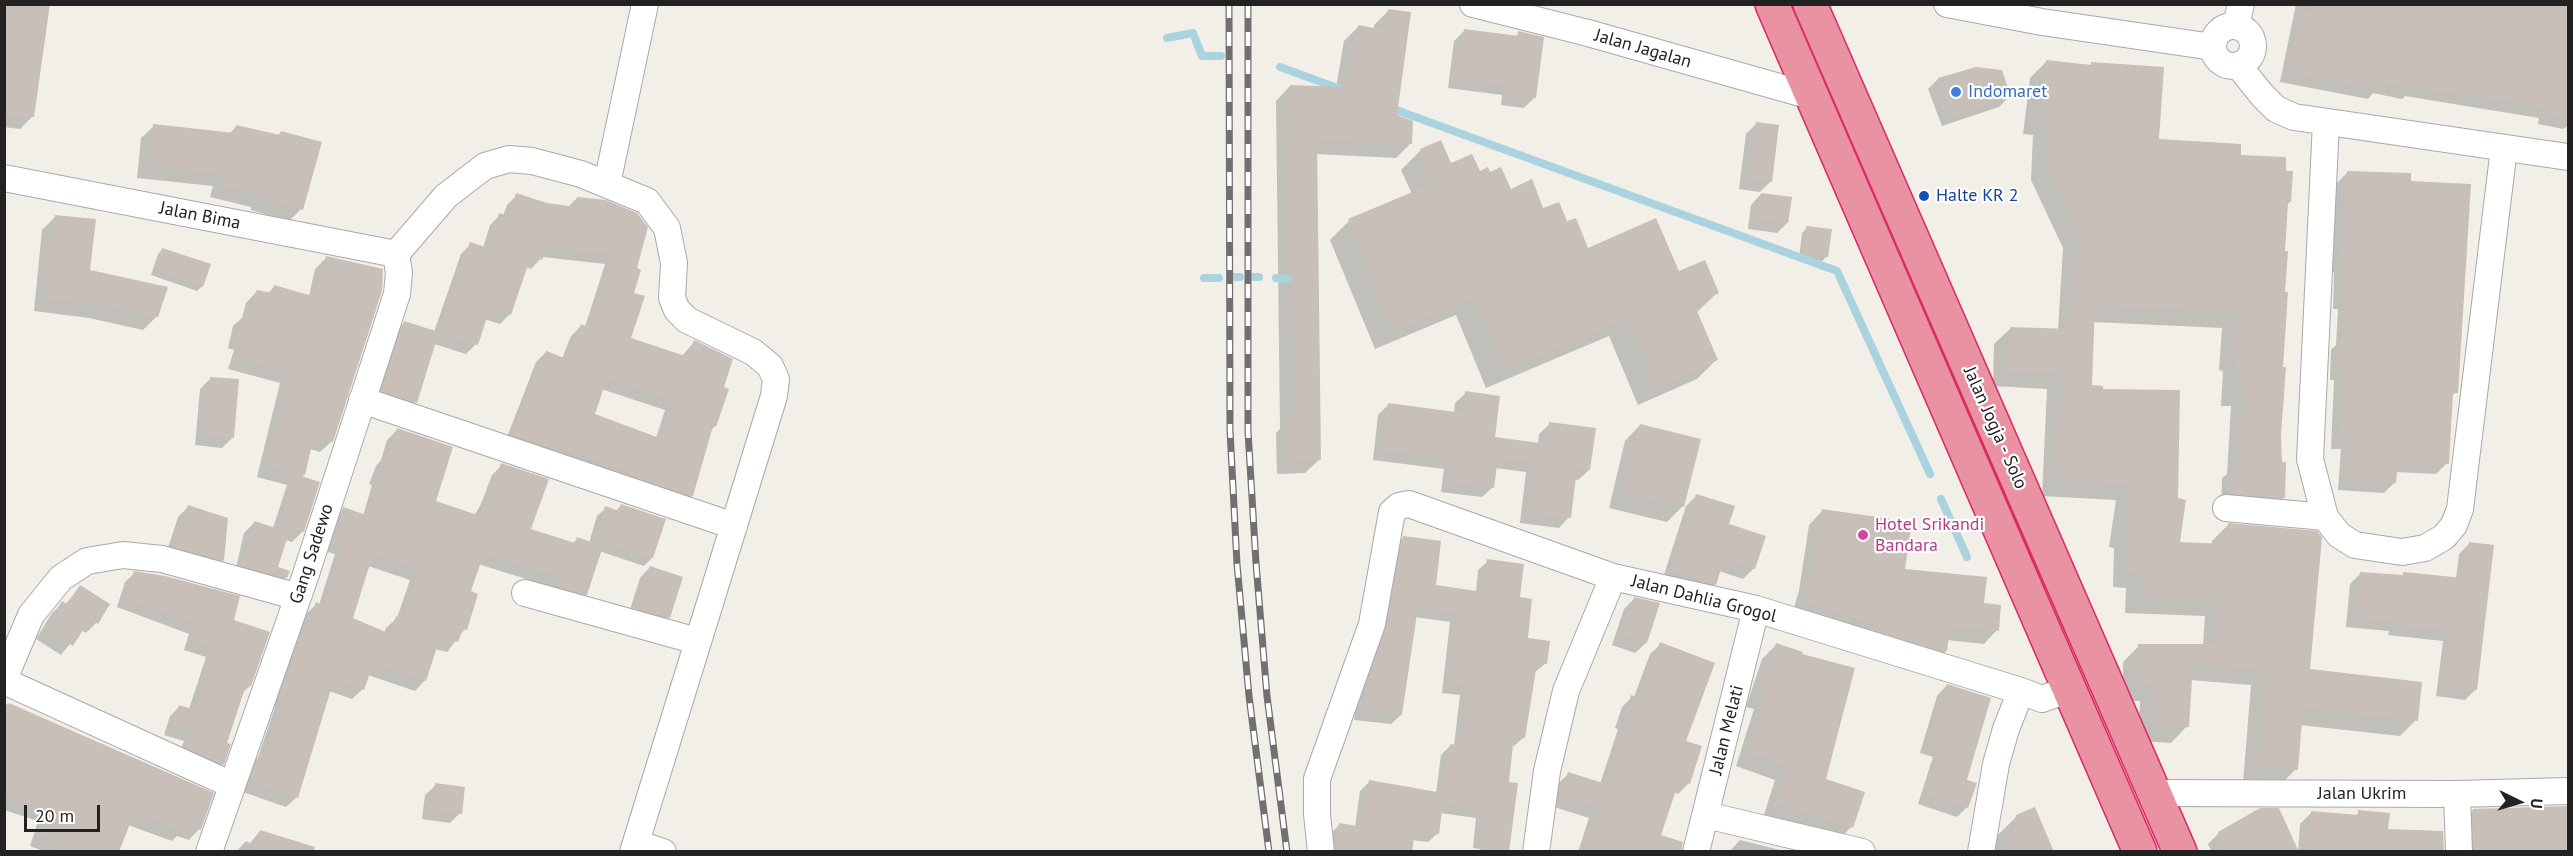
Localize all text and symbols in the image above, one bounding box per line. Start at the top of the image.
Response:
street label: Jalan Jagalan [1592,25,1694,73]
place label: Indomaret [1968,81,2047,103]
marker: Indomaret [1949,85,1963,99]
place label: Halte KR 2 [1936,185,2018,207]
marker: Halte KR 2 [1917,189,1931,203]
street label: Jalan Bima [158,198,242,234]
street label: Jalan Jogja - Solo [1958,364,2032,492]
street label: Gang Sadewo [286,501,338,607]
place label: Hotel Srikandi Bandara [1875,514,1984,556]
marker: Hotel Srikandi Bandara [1856,528,1870,542]
street label: Jalan Dahlia Grogol [1629,571,1779,627]
street label: Jalan Melati [1705,683,1749,777]
north arrow [2489,772,2549,832]
street label: Jalan Ukrim [2318,783,2406,805]
scale bar [27,793,104,831]
text: U [2527,798,2547,809]
text: 20 m [35,804,74,827]

